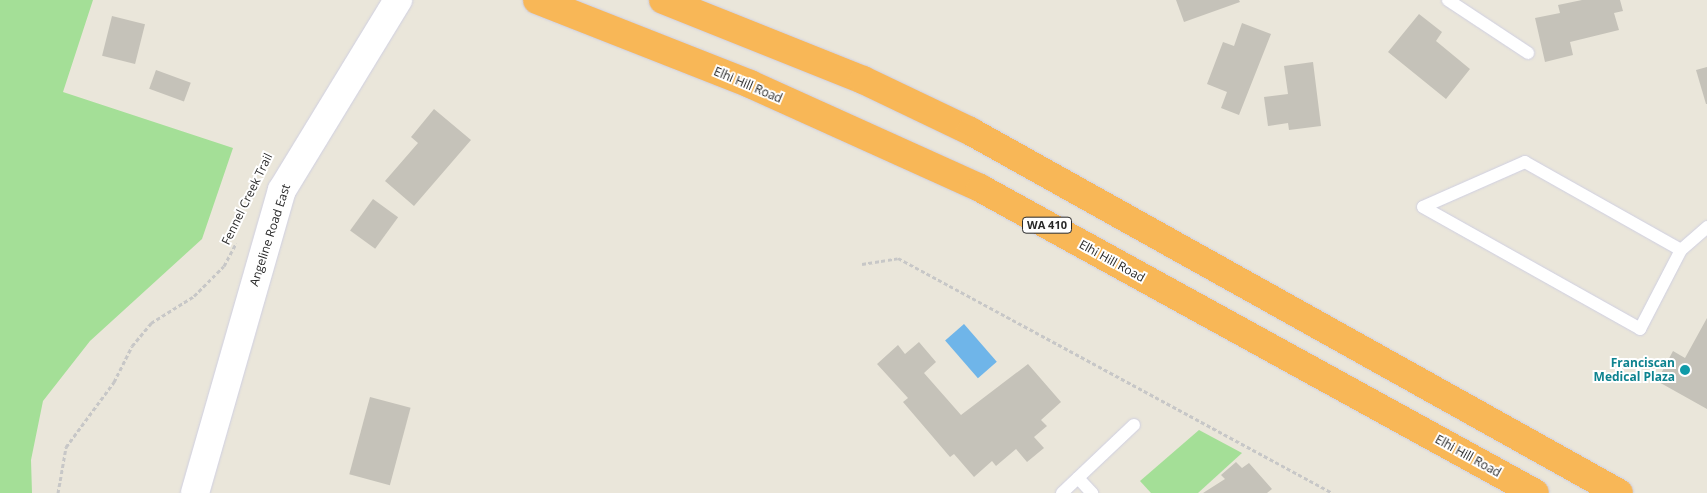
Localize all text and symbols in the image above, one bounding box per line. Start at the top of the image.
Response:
street label: Elhi Hill Road [712,64,784,106]
street label: Fennel Creek Trail [219,151,275,247]
street label: Angeline Road East [247,182,293,288]
road number: WA 410 [1022,216,1072,234]
street label: Elhi Hill Road [1077,237,1147,285]
place label: Franciscan Medical Plaza [1594,356,1675,384]
marker: Franciscan Medical Plaza [1679,364,1691,376]
street label: Elhi Hill Road [1433,432,1503,480]

